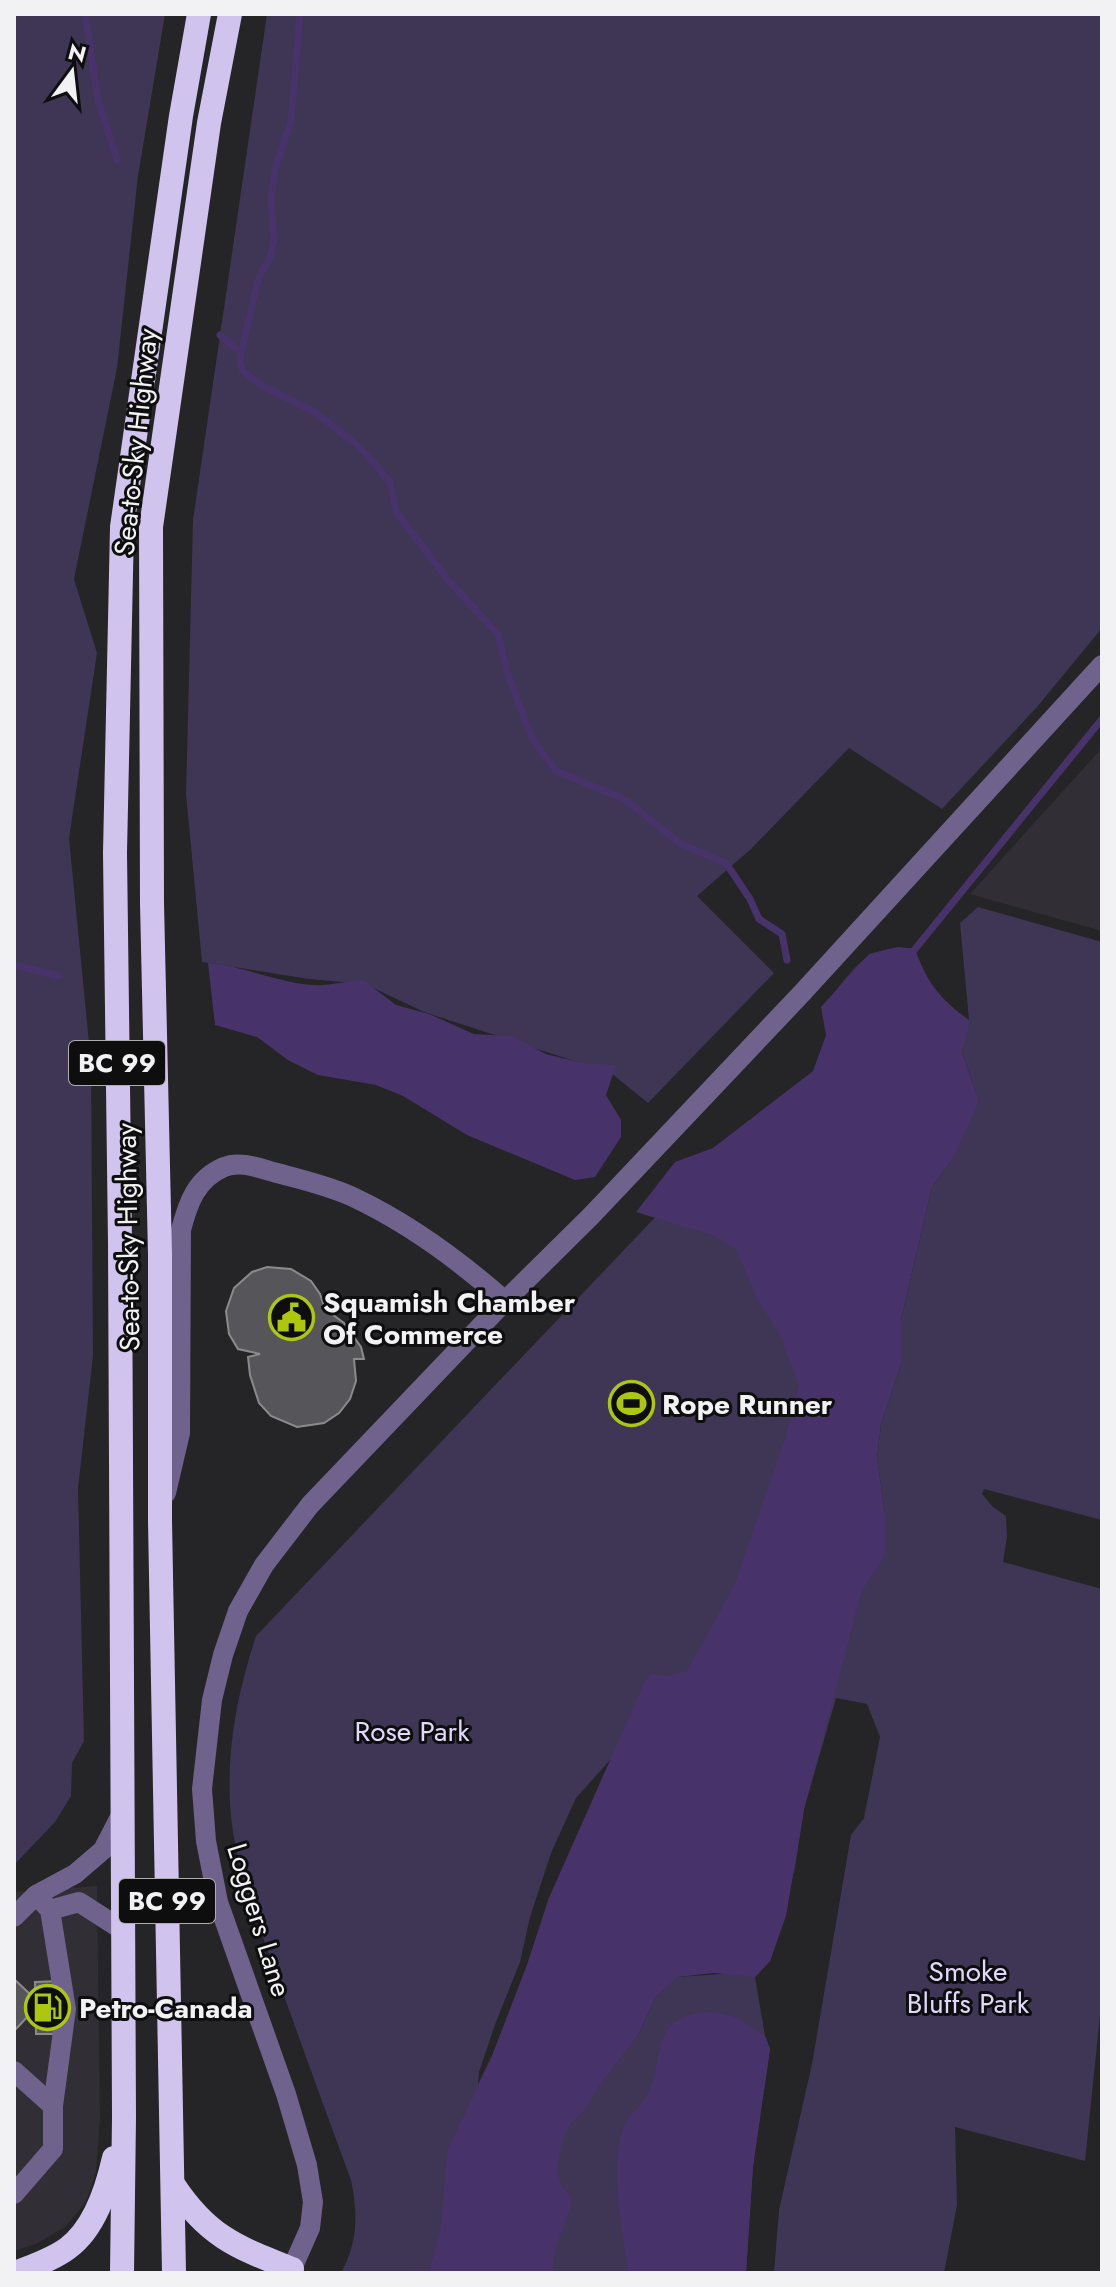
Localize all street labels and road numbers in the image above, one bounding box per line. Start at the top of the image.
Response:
street label: Sea-to-Sky Highway [104,326,168,558]
road number: BC 99 [69,1041,165,1085]
street label: Sea-to-Sky Highway [105,1122,150,1352]
street label: Loggers Lane [216,1838,302,2002]
road number: BC 99 [119,1879,215,1923]

